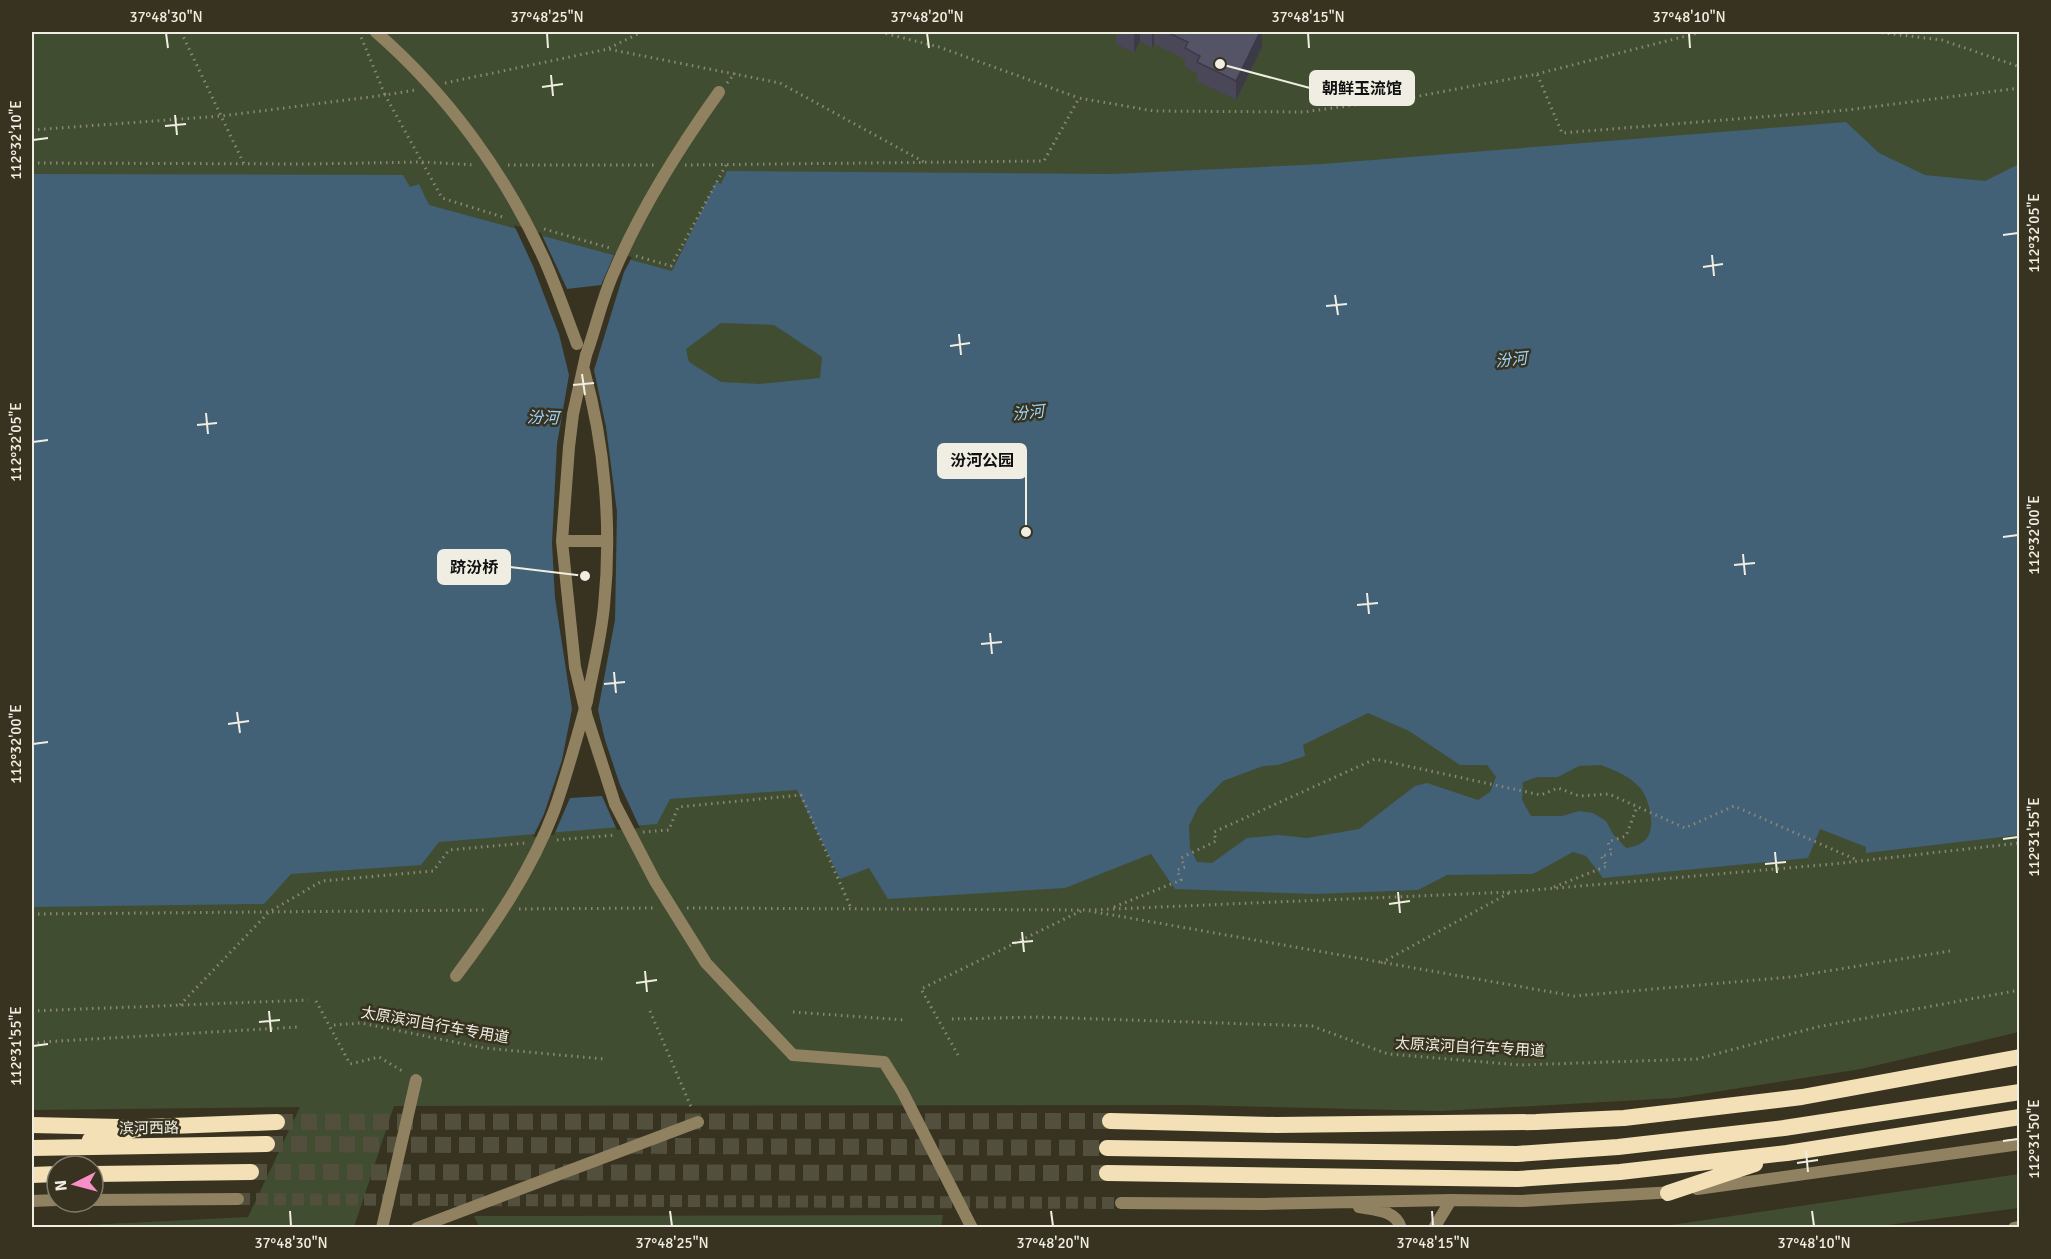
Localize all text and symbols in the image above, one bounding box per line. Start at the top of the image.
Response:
text: 37°48'30"N [129,8,203,26]
text: 37°48'25"N [510,8,584,26]
text: 37°48'20"N [890,8,964,26]
text: 37°48'15"N [1271,8,1345,26]
text: 37°48'10"N [1652,8,1726,26]
callout: 朝鲜玉流馆 [1310,71,1414,105]
text: 朝鲜玉流馆 [1322,79,1402,99]
text: 112°32'10"E [7,100,25,180]
text: 112°32'05"E [2025,193,2043,273]
water label: 汾河 [1494,348,1531,372]
water label: 汾河 [1011,401,1048,425]
text: 112°32'05"E [7,402,25,482]
water label: 汾河 [527,407,562,429]
callout: 汾河公园 [938,444,1026,478]
text: 汾河公园 [950,451,1014,471]
text: 112°32'00"E [2025,495,2043,575]
callout: 跻汾桥 [438,550,510,584]
text: 跻汾桥 [450,558,499,578]
text: 112°32'00"E [7,704,25,784]
text: 112°31'55"E [2025,797,2043,877]
street label: 太原滨河自行车专用道 [360,1003,510,1047]
text: 112°31'55"E [7,1006,25,1086]
street label: 太原滨河自行车专用道 [1395,1034,1545,1060]
text: 112°31'50"E [2025,1099,2043,1179]
street label: 滨河西路 [119,1118,179,1138]
north arrow [45,1154,105,1214]
text: N [51,1179,72,1192]
text: 37°48'30"N [254,1234,328,1252]
text: 37°48'25"N [635,1234,709,1252]
text: 37°48'20"N [1016,1234,1090,1252]
text: 37°48'15"N [1396,1234,1470,1252]
text: 37°48'10"N [1777,1234,1851,1252]

